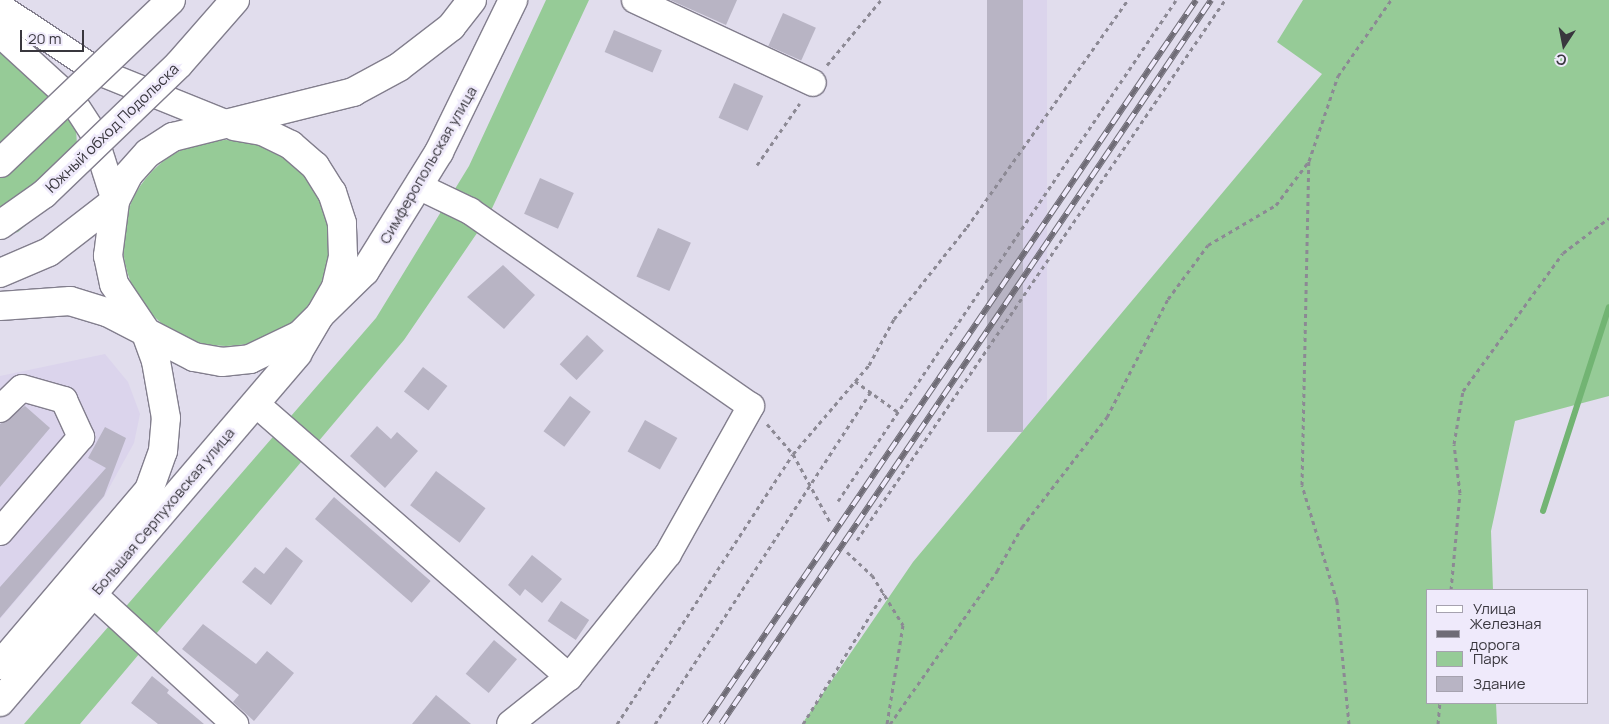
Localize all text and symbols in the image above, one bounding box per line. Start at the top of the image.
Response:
scale bar [22,20,86,52]
north arrow [1539,20,1589,70]
text: 20 m [28,28,61,49]
text: С [1554,50,1568,71]
street label: Южный обход Подольска [42,60,182,196]
street label: Симферопольская улица [376,83,480,247]
street label: Большая Серпуховская улица [88,424,238,598]
legend [1426,589,1589,704]
text: Улица [1473,598,1516,619]
text: Железная дорога [1470,613,1541,655]
text: Парк [1473,648,1508,669]
text: Здание [1473,673,1525,694]

